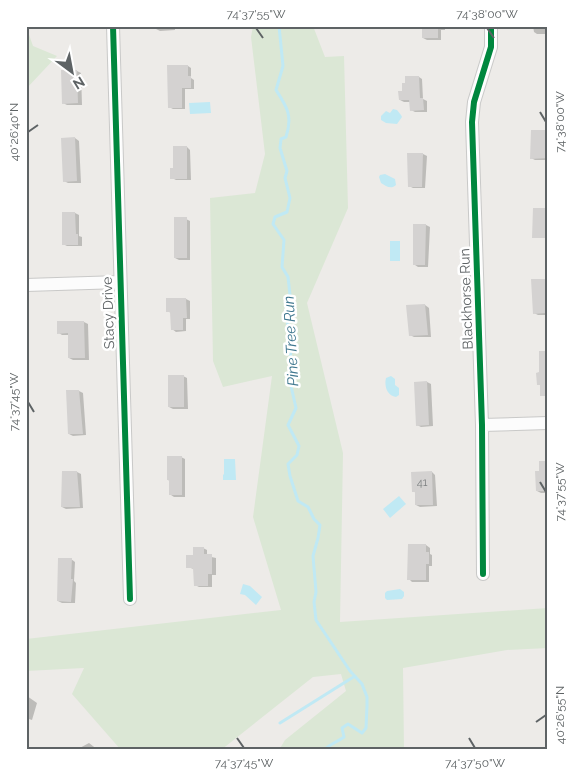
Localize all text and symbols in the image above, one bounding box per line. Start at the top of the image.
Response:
text: 74°37'55"W [226,7,286,21]
text: 74°38'00"W [456,7,518,21]
north arrow [48,48,98,98]
text: N [70,73,88,93]
text: 74°38'00"W [553,91,567,153]
text: 40°26'40"N [7,103,21,161]
street label: Blackhorse Run [456,248,476,350]
street label: Stacy Drive [99,277,117,349]
water label: Pine Tree Run [280,295,302,387]
text: 74°37'45"W [7,372,21,431]
text: 74°37'55"W [553,462,567,522]
house number: 41 [417,476,428,489]
text: 40°26'55"N [553,686,567,744]
text: 74°37'45"W [215,756,274,770]
text: 74°37'50"W [445,756,505,770]

